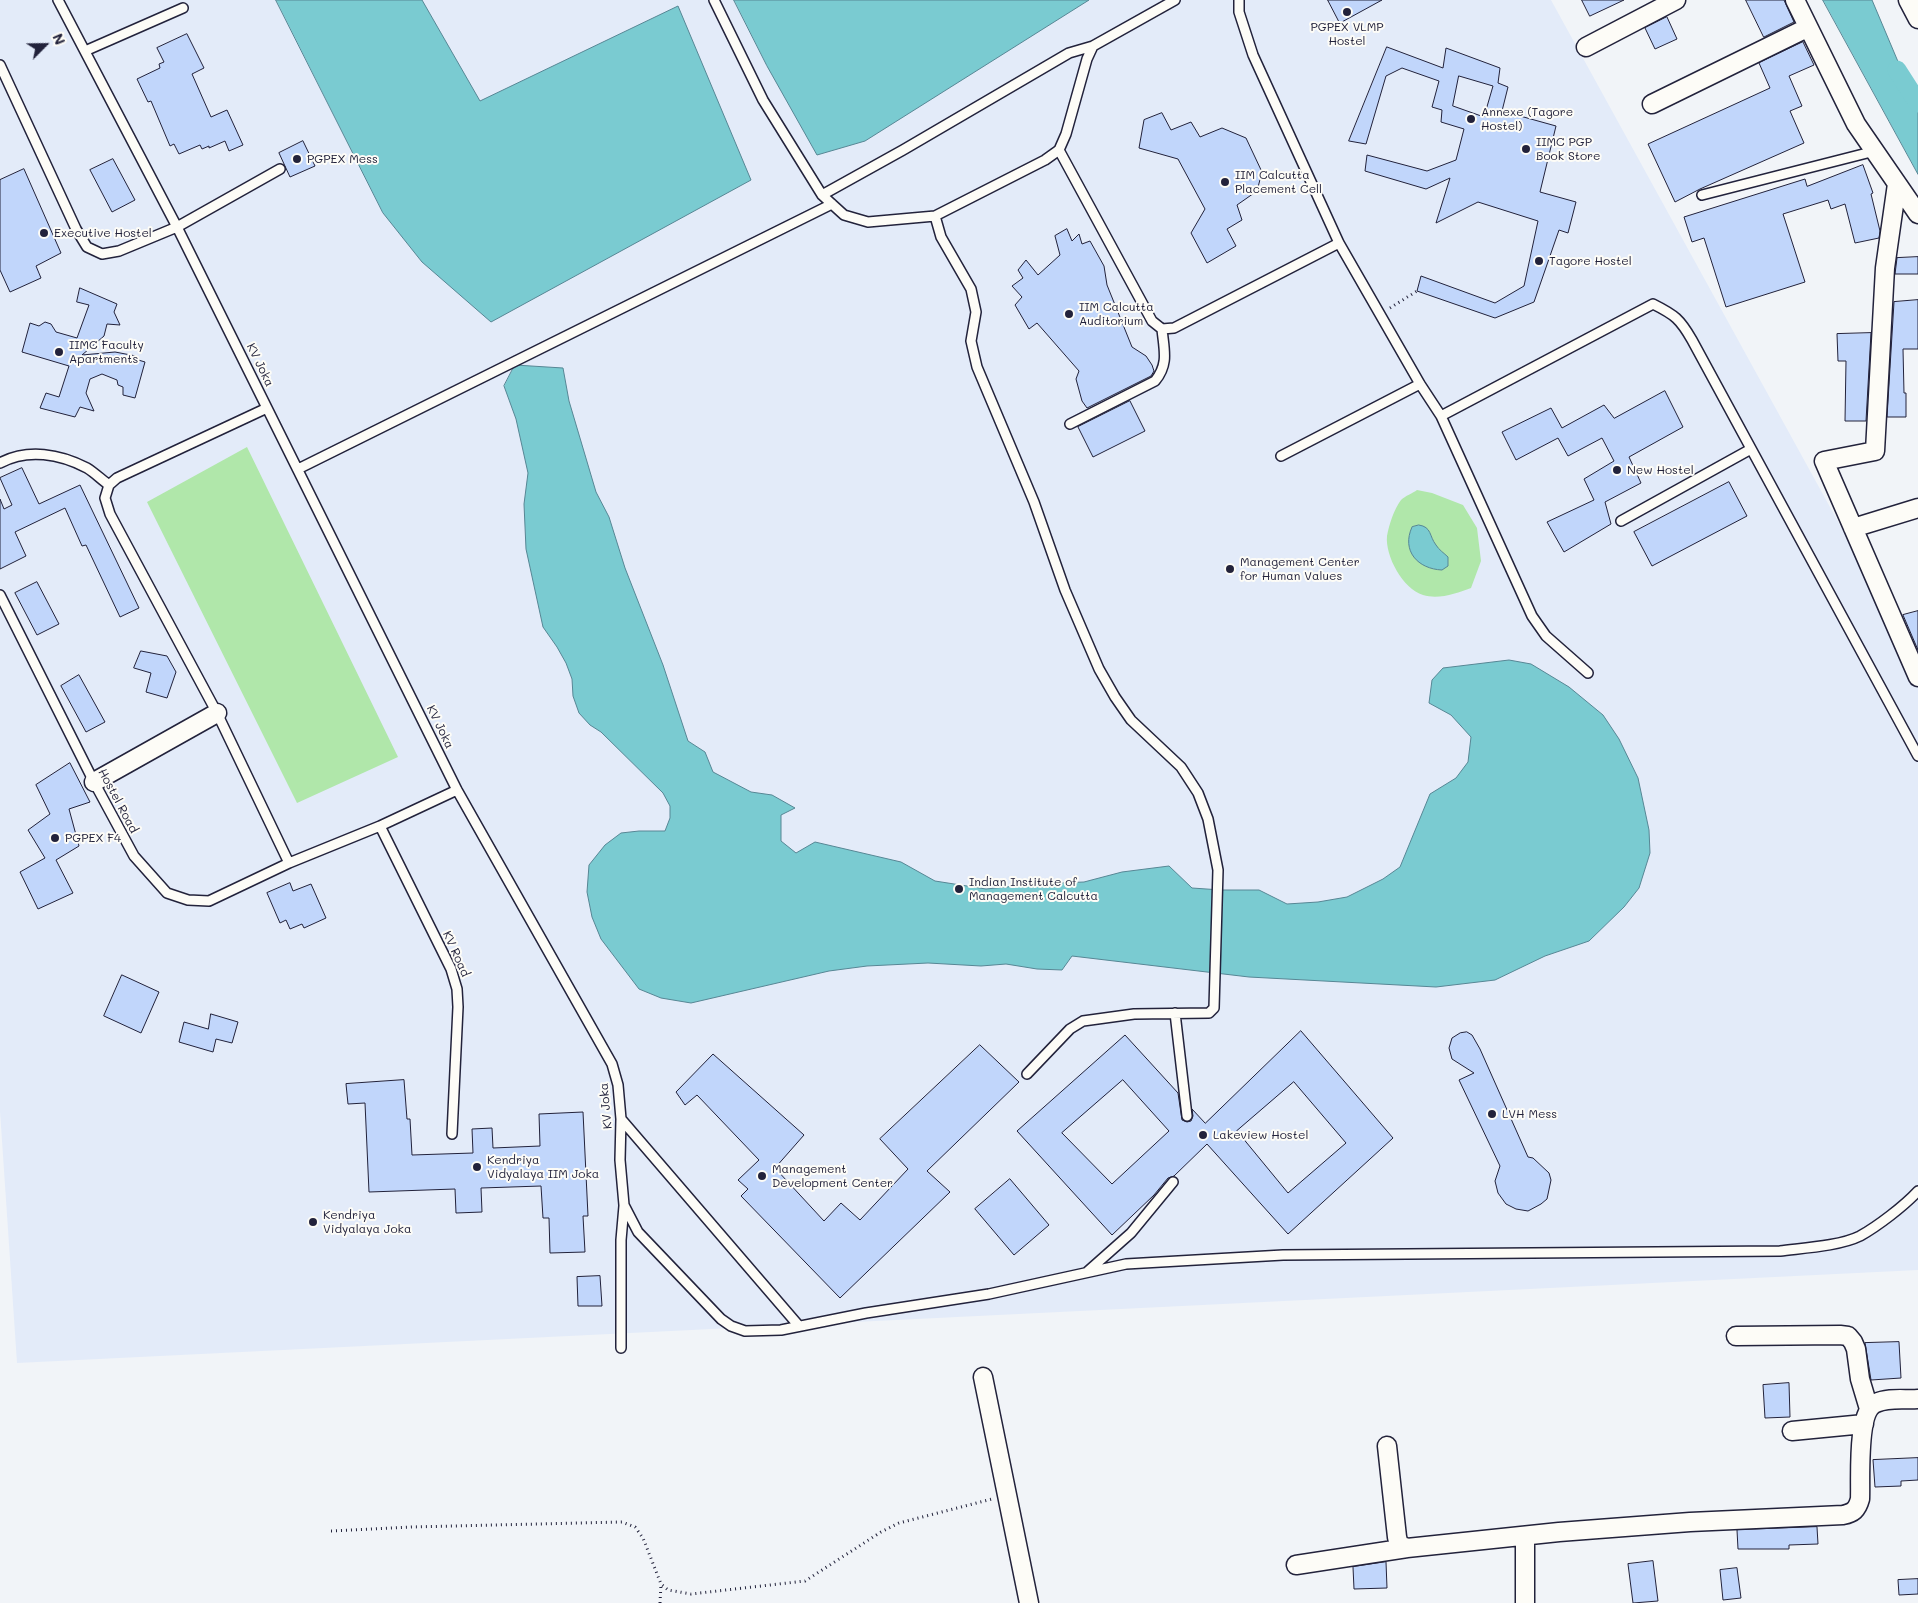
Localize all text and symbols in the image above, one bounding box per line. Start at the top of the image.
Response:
marker: PGPEX VLMP Hostel [1341,6,1353,18]
north arrow [20,20,70,70]
place label: PGPEX VLMP Hostel [1310,20,1384,48]
text: N [48,30,70,48]
place label: Annexe (Tagore Hostel) [1481,105,1573,133]
marker: Annexe (Tagore Hostel) [1465,113,1477,125]
place label: IIMC PGP Book Store [1536,135,1600,163]
marker: IIMC PGP Book Store [1520,143,1532,155]
place label: PGPEX Mess [307,152,378,166]
marker: PGPEX Mess [291,153,303,165]
place label: IIM Calcutta Placement Cell [1235,168,1322,196]
marker: IIM Calcutta Placement Cell [1219,176,1231,188]
place label: Executive Hostel [54,226,152,240]
marker: Executive Hostel [38,227,50,239]
place label: Tagore Hostel [1549,254,1632,268]
marker: Tagore Hostel [1533,255,1545,267]
place label: IIM Calcutta Auditorium [1079,300,1154,328]
marker: IIM Calcutta Auditorium [1063,308,1075,320]
place label: IIMC Faculty Apartments [69,338,144,366]
street label: KV Joka [243,341,277,389]
marker: IIMC Faculty Apartments [53,346,65,358]
place label: New Hostel [1627,463,1694,477]
marker: New Hostel [1611,464,1623,476]
place label: Management Center for Human Values [1240,555,1360,583]
marker: Management Center for Human Values [1224,563,1236,575]
street label: KV Joka [423,703,457,751]
street label: Hostel Road [95,766,141,836]
place label: PGPEX F4 [65,831,121,845]
marker: PGPEX F4 [49,832,61,844]
place label: Indian Institute of Management Calcutta [969,875,1098,903]
marker: Indian Institute of Management Calcutta [953,883,965,895]
street label: KV Road [440,929,472,979]
street label: KV Joka [597,1082,615,1130]
place label: LVH Mess [1502,1107,1557,1121]
marker: LVH Mess [1486,1108,1498,1120]
place label: Lakeview Hostel [1213,1128,1308,1142]
marker: Lakeview Hostel [1197,1129,1209,1141]
place label: Kendriya Vidyalaya IIM Joka [487,1153,599,1181]
marker: Kendriya Vidyalaya IIM Joka [471,1161,483,1173]
place label: Management Development Center [772,1162,893,1190]
marker: Management Development Center [756,1170,768,1182]
place label: Kendriya Vidyalaya Joka [323,1208,411,1236]
marker: Kendriya Vidyalaya Joka [307,1216,319,1228]

